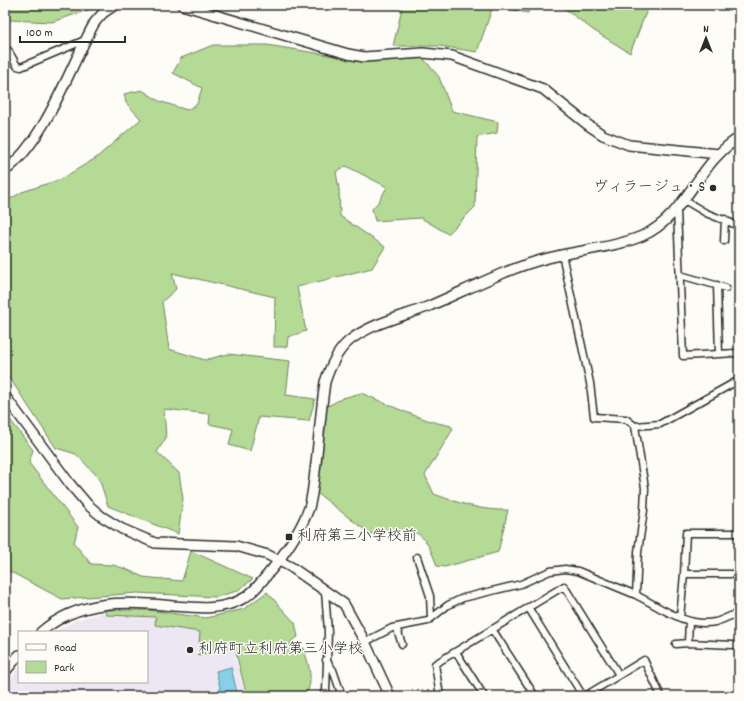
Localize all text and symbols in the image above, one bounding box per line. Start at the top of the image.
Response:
scale bar [20,18,125,44]
north arrow [686,18,726,58]
text: N [703,22,709,38]
text: 100 m [26,25,53,42]
place label: ヴィラージュ・S [593,177,705,199]
marker: ヴィラージュ・S [708,183,718,193]
place label: 利府第三小学校前 [297,526,417,548]
marker: 利府第三小学校前 [284,532,294,542]
legend [18,631,148,683]
place label: 利府町立利府第三小学校 [198,639,363,661]
text: Road [54,640,76,657]
marker: 利府町立利府第三小学校 [185,645,195,655]
text: Park [54,660,75,677]

